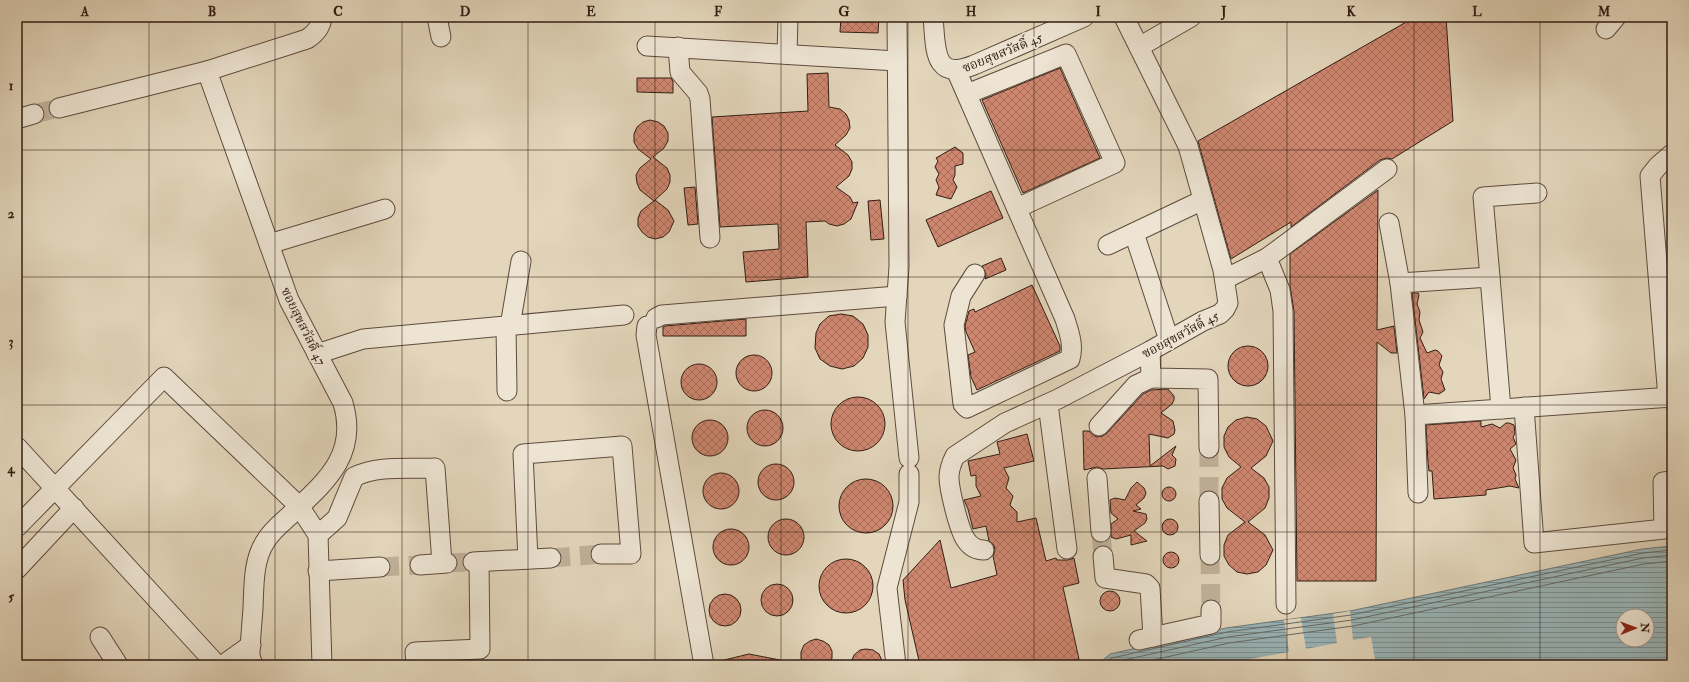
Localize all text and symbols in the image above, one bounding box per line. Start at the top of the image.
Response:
text: A [80,4,90,20]
text: B [208,4,216,20]
text: C [333,4,343,20]
text: D [460,4,471,20]
text: E [586,4,596,20]
text: F [714,4,723,20]
text: G [839,4,850,20]
text: H [966,4,977,20]
text: I [1095,4,1101,20]
text: J [1220,4,1227,21]
text: K [1346,4,1356,20]
text: L [1472,4,1482,20]
text: M [1597,4,1611,20]
street label: ซอยสุขสวัสดิ์ 45 [959,28,1045,76]
text: 1 [9,78,14,94]
text: 2 [8,206,15,222]
street label: ซอยสุขสวัสดิ์ 47 [277,284,330,368]
street label: ซอยสุขสวัสดิ์ 45 [1138,306,1222,362]
text: 3 [9,334,14,350]
text: 4 [6,461,15,477]
text: 5 [8,589,14,605]
north arrow [1615,608,1655,648]
text: N [1638,622,1651,634]

